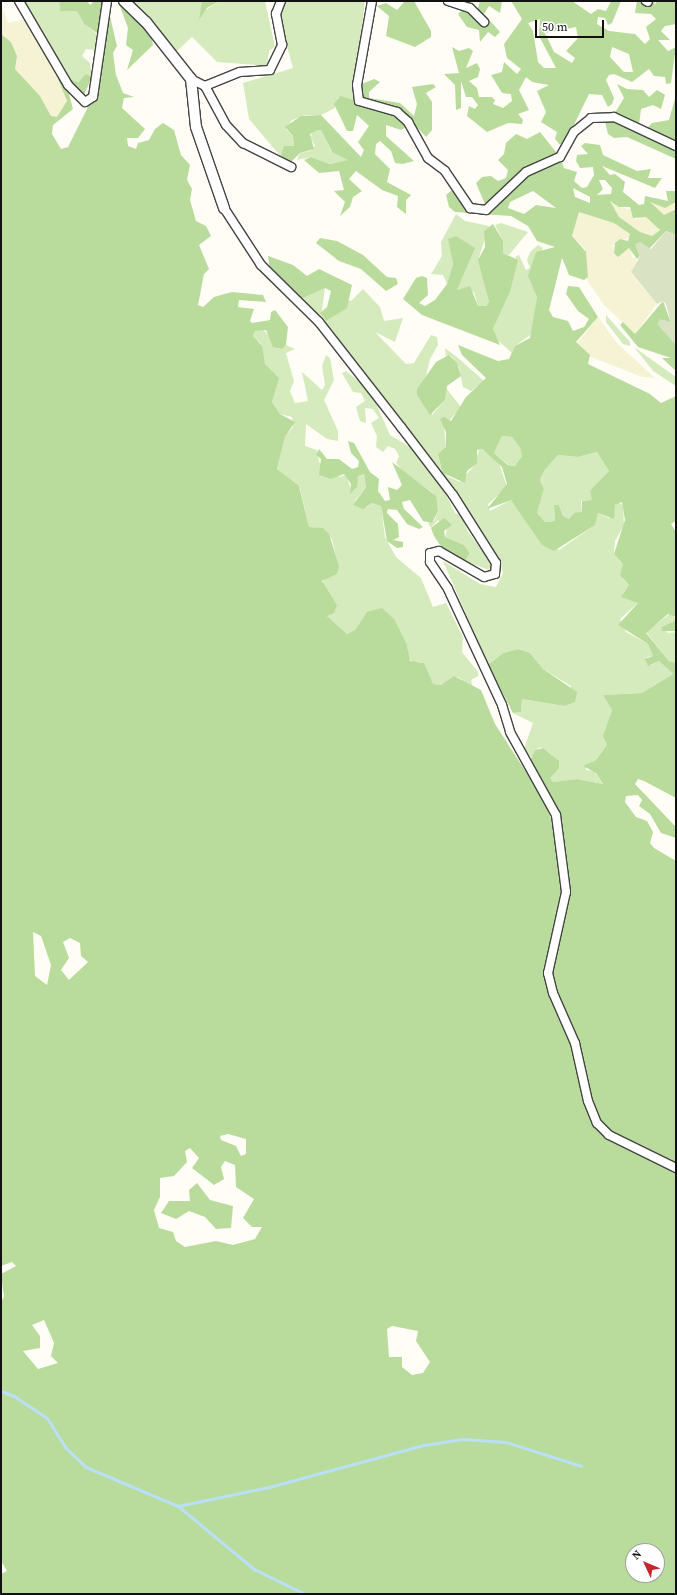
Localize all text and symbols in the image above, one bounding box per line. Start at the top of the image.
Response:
scale bar [537,12,606,38]
text: 50 m [542,19,568,35]
north arrow [625,1543,665,1583]
text: N [629,1547,645,1563]

